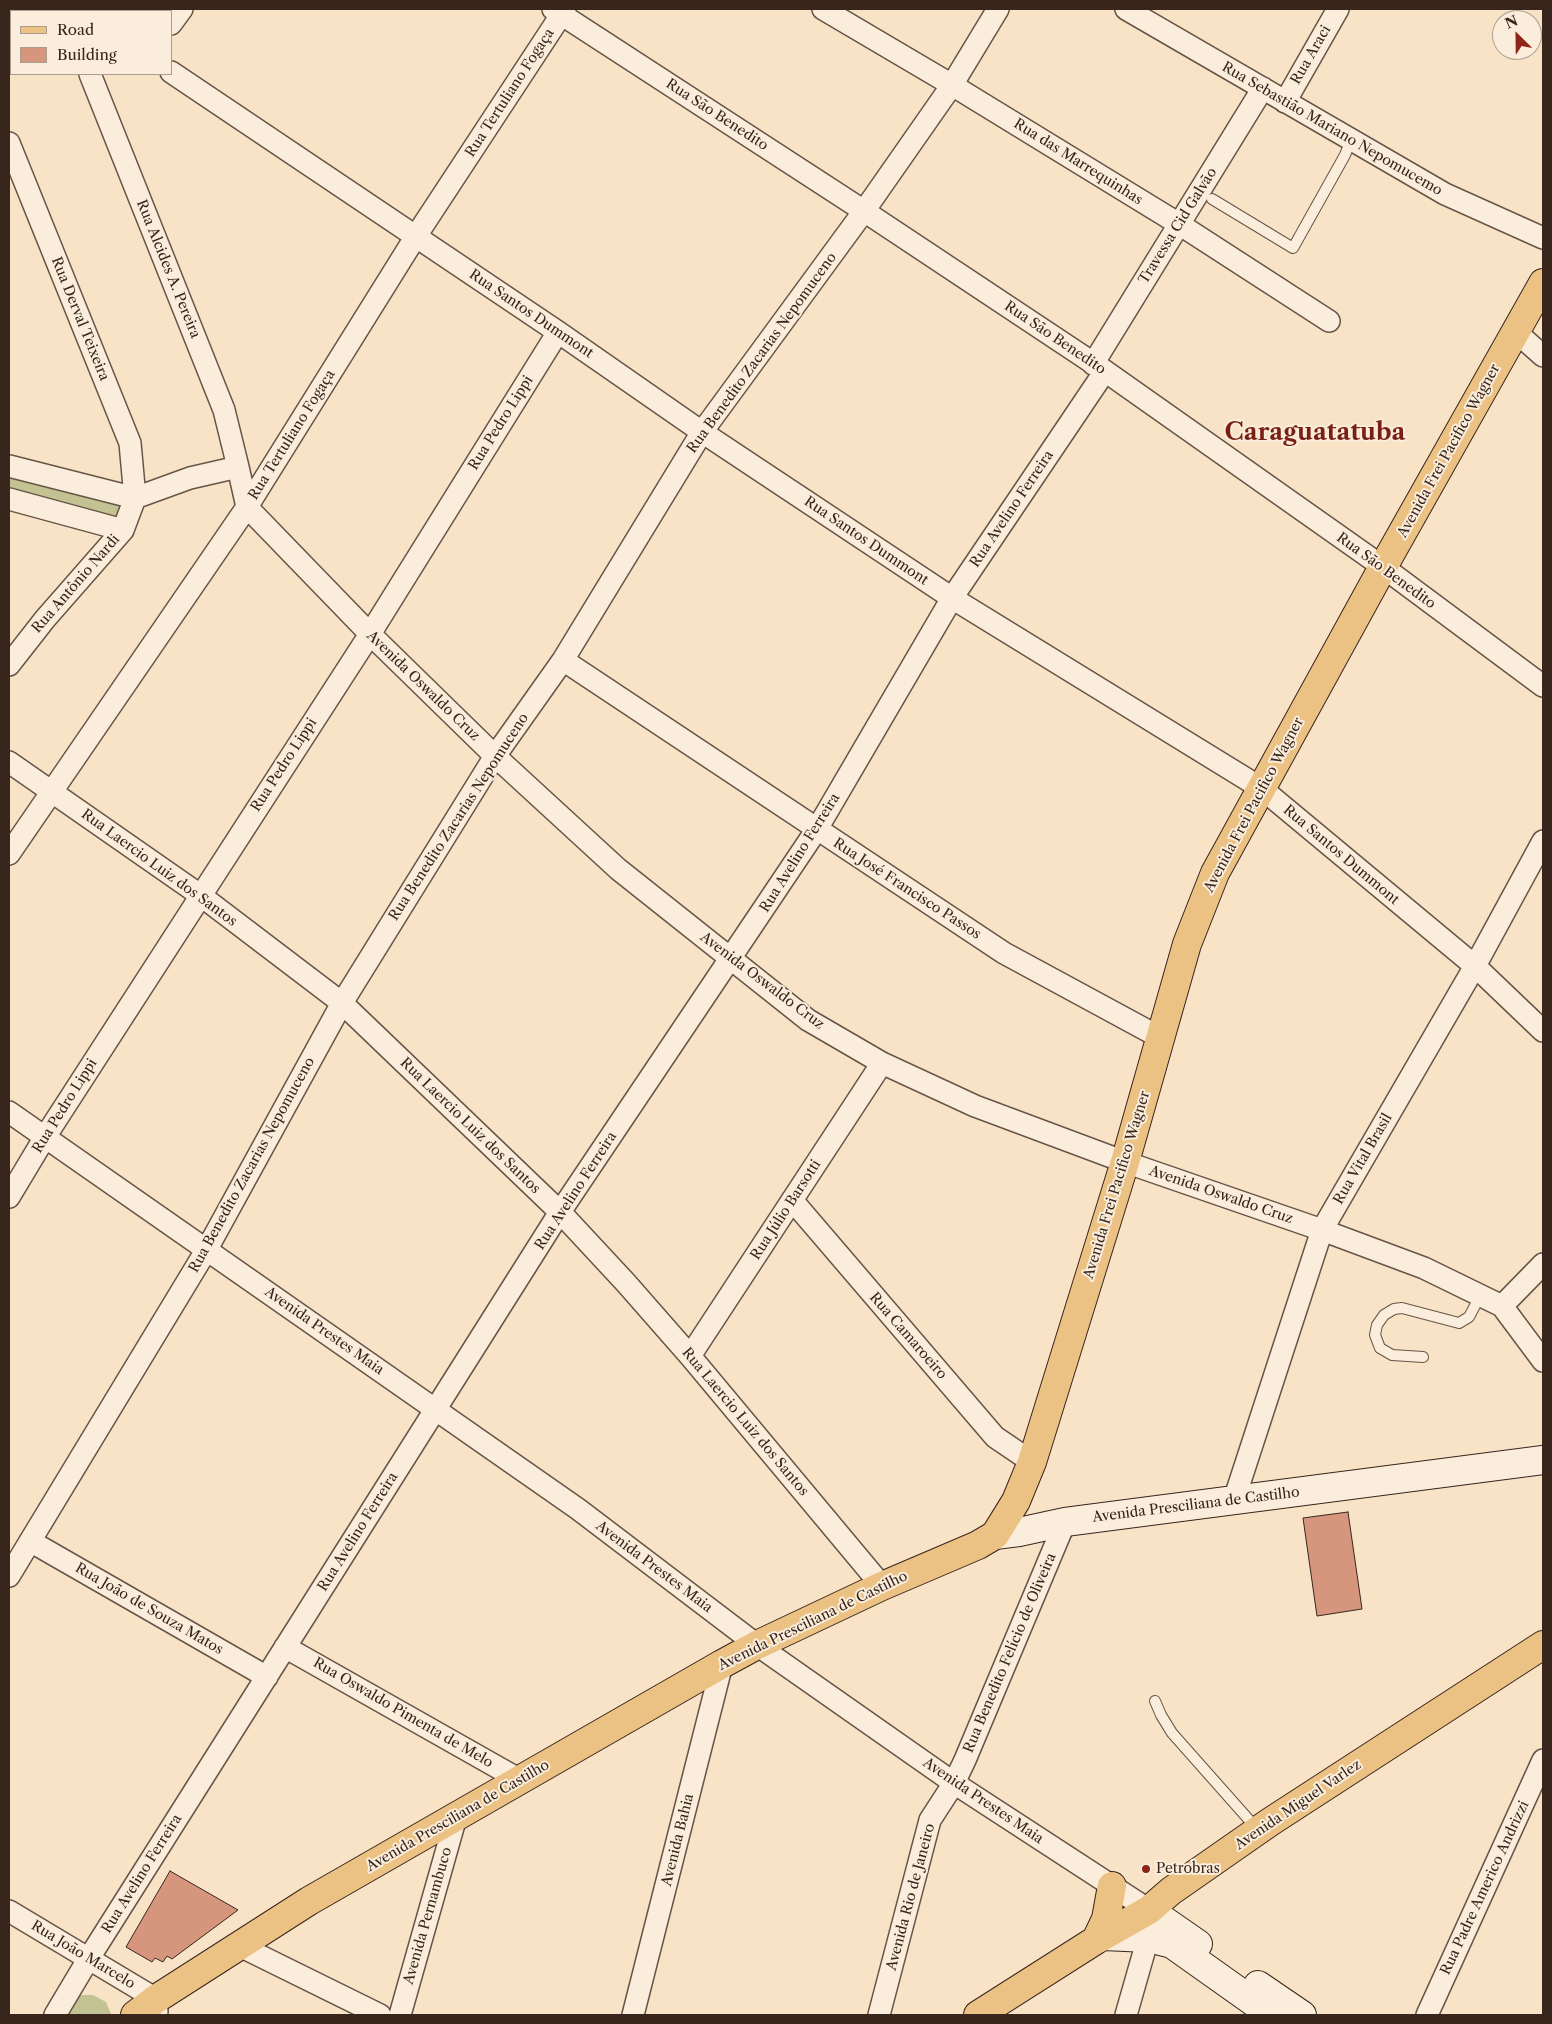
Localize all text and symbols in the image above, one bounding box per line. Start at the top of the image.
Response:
legend [10,10,172,75]
north arrow [1492,10,1542,60]
text: N [1502,11,1521,33]
text: Road [57,20,94,39]
street label: Rua Araci [1287,23,1335,87]
street label: Rua Tertuliano Fogaça [462,26,558,160]
text: Building [57,45,117,64]
street label: Rua Sebastião Mariano Nepomucemo [1219,59,1445,199]
street label: Rua São Benedito [663,76,771,154]
street label: Rua das Marrequinhas [1010,115,1146,209]
street label: Travessa Cid Galvão [1135,165,1221,287]
street label: Rua Alcides A. Pereira [133,197,203,341]
street label: Rua Benedito Zacarias Nepomuceno [684,249,840,457]
street label: Rua Derval Teixeira [48,255,112,383]
street label: Rua Santos Dummont [466,266,596,362]
street label: Rua São Benedito [1001,298,1109,378]
street label: Avenida Frei Pacifico Wagner [1394,361,1504,541]
street label: Rua Tertuliano Fogaça [245,367,339,503]
street label: Rua Pedro Lippi [465,373,537,473]
district label: Caraguatatuba [1225,419,1405,447]
street label: Rua Avelino Ferreira [967,447,1057,571]
street label: Rua Santos Dummont [801,493,931,589]
street label: Rua São Benedito [1333,529,1439,613]
street label: Rua Antônio Nardi [29,531,123,637]
street label: Avenida Oswaldo Cruz [363,628,483,744]
street label: Rua Benedito Zacarias Nepomuceno [386,710,532,924]
street label: Rua Pedro Lippi [247,715,321,815]
street label: Avenida Frei Pacifico Wagner [1201,715,1307,895]
street label: Rua Avelino Ferreira [757,790,843,916]
street label: Rua Santos Dummont [1280,802,1402,908]
street label: Rua Laercio Luiz dos Santos [78,806,240,930]
street label: Rua José Francisco Passos [830,835,984,943]
street label: Avenida Oswaldo Cruz [697,929,827,1033]
street label: Rua Benedito Zacarias Nepomuceno [186,1054,318,1276]
street label: Rua Laercio Luiz dos Santos [397,1055,543,1197]
street label: Rua Pedro Lippi [29,1056,101,1156]
street label: Avenida Frei Pacifico Wagner [1080,1089,1154,1281]
street label: Rua Vital Brasil [1330,1111,1396,1207]
street label: Rua Avelino Ferreira [532,1129,620,1253]
street label: Rua Júlio Barsotti [747,1157,825,1263]
street label: Avenida Oswaldo Cruz [1147,1162,1295,1228]
street label: Avenida Prestes Maia [261,1283,387,1379]
street label: Rua Camaroeiro [866,1289,950,1383]
street label: Rua Laercio Luiz dos Santos [678,1345,812,1499]
street label: Rua Avelino Ferreira [315,1469,401,1595]
street label: Avenida Presciliana de Castilho [1092,1484,1300,1526]
street label: Avenida Prestes Maia [592,1518,716,1616]
street label: Rua Benedito Felício de Oliveira [960,1551,1060,1755]
street label: Rua João de Souza Matos [72,1560,226,1658]
street label: Avenida Presciliana de Castilho [716,1568,910,1674]
street label: Rua Oswaldo Pimenta de Melo [310,1654,496,1772]
street label: Avenida Prestes Maia [920,1754,1046,1848]
street label: Avenida Miguel Varlez [1232,1756,1364,1854]
street label: Avenida Presciliana de Castilho [364,1757,552,1875]
street label: Avenida Bahia [658,1792,698,1888]
street label: Rua Padre Americo Andrizzi [1437,1798,1533,1978]
street label: Rua Avelino Ferreira [99,1811,185,1937]
street label: Avenida Rio de Janeiro [883,1822,939,1972]
street label: Avenida Pernambuco [400,1845,456,1987]
place label: Petrobras [1156,1861,1220,1877]
marker: Petrobras [1140,1863,1152,1875]
street label: Rua João Marcelo [28,1917,138,1993]

